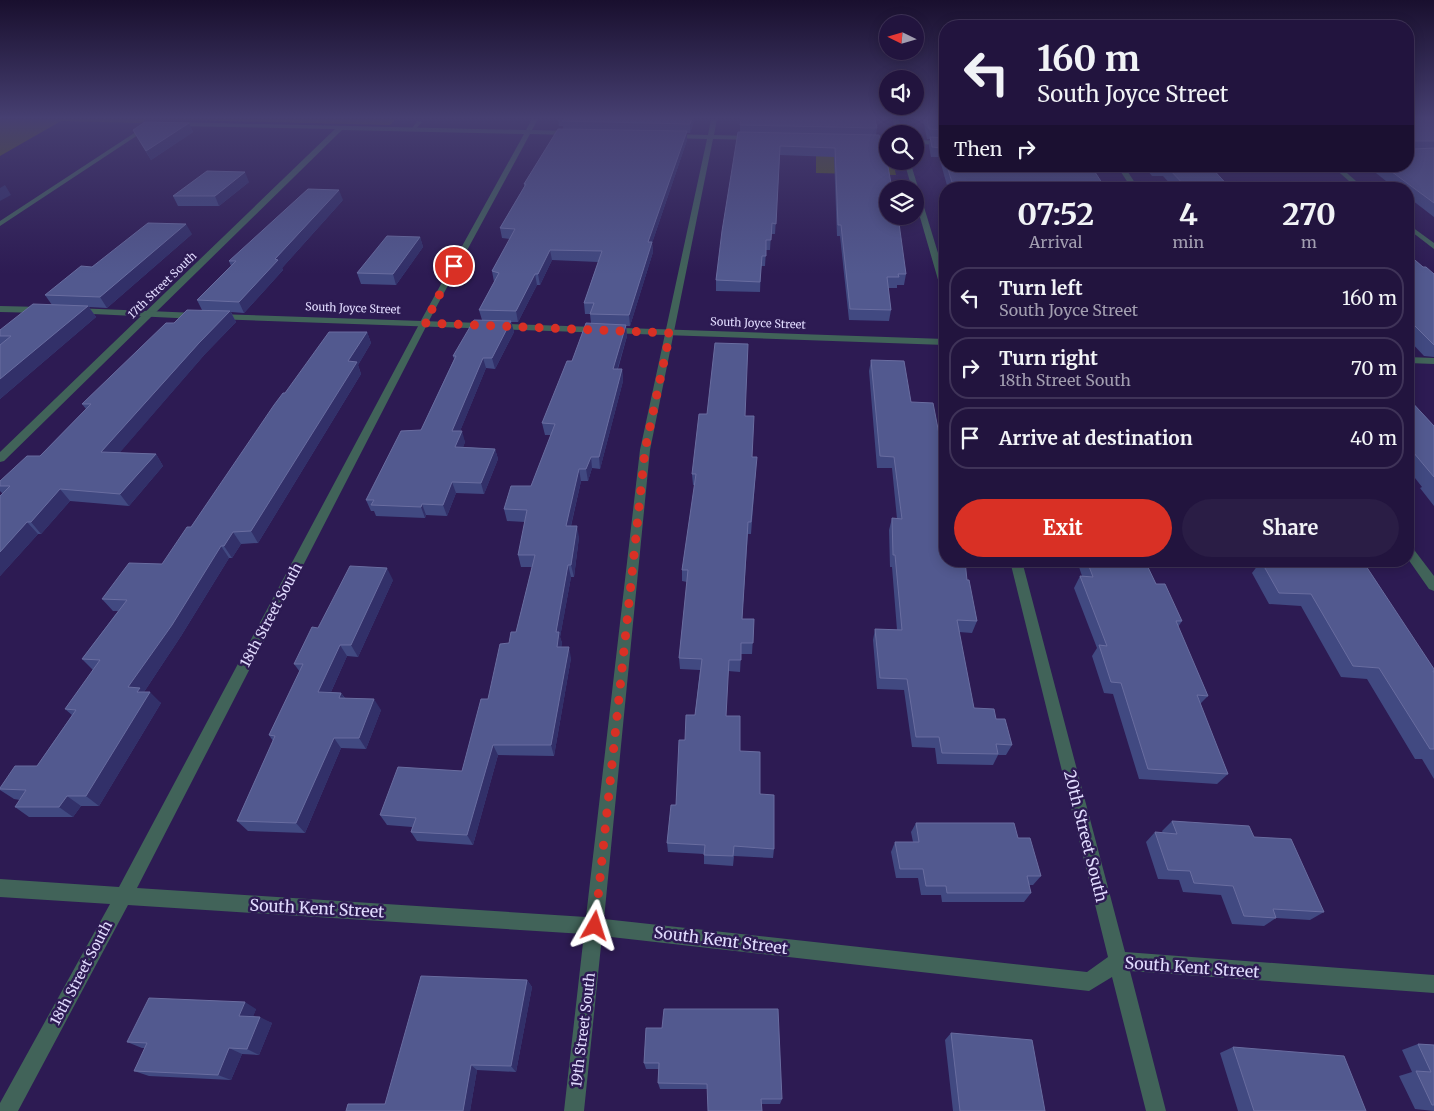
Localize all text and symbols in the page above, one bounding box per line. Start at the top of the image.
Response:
north arrow [879,15,924,60]
map controls [879,15,924,225]
text: 160 m [1037,37,1140,81]
icon: left [954,40,1019,105]
button: sound [879,70,924,115]
text: South Joyce Street [1037,80,1228,108]
button: search [879,125,924,170]
icon: right [1012,135,1040,163]
text: Then [954,137,1002,161]
button: layers [879,180,924,225]
text: 07:52 [1017,195,1094,233]
text: 4 [1179,195,1198,233]
text: 270 [1282,195,1336,233]
text: Arrival [1029,232,1082,252]
text: min [1172,232,1204,252]
text: m [1301,232,1317,252]
pin [433,245,475,287]
street label: 17th Street South [125,248,200,321]
icon: arrive [440,252,468,280]
text: Turn left [999,276,1083,300]
icon: left [956,284,984,312]
text: 160 m [1342,286,1397,310]
street label: South Joyce Street [305,299,402,317]
text: South Joyce Street [999,300,1138,320]
street label: South Joyce Street [710,314,807,332]
text: Turn right [999,346,1098,370]
icon: right [956,354,984,382]
text: 70 m [1351,356,1397,380]
text: 18th Street South [999,370,1131,390]
icon: arrive [956,424,984,452]
text: Arrive at destination [999,426,1193,450]
text: 40 m [1350,426,1397,450]
button: Exit [954,499,1172,557]
button: Share [1182,499,1399,557]
street label: 18th Street South [236,560,306,670]
street label: 20th Street South [1060,768,1112,904]
street label: South Kent Street [249,894,386,922]
position arrow [568,899,620,951]
street label: 18th Street South [46,918,116,1028]
street label: South Kent Street [653,922,790,958]
street label: South Kent Street [1124,952,1261,982]
street label: 19th Street South [567,972,599,1088]

